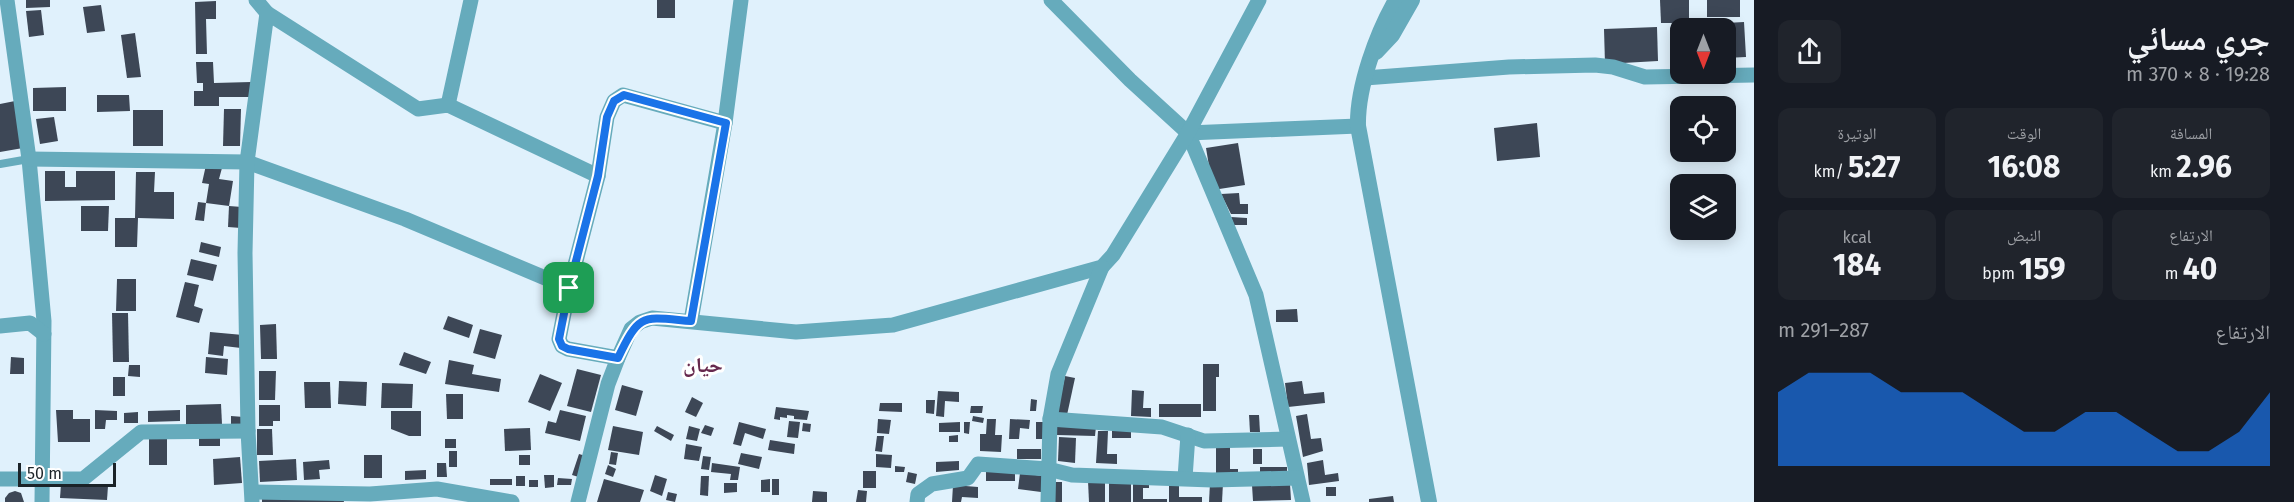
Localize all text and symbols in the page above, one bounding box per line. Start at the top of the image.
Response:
north arrow [1670,18,1736,84]
map controls [1670,18,1736,240]
text: جري مسائي [2127,19,2270,59]
button: share [1778,20,1841,83]
text: 19:28 · 8 × 370 m [2126,62,2270,86]
button: locate [1670,96,1736,162]
text: الوتيرة [1838,124,1876,143]
text: الوقت [2007,124,2041,143]
text: المسافة [2170,124,2212,143]
text: 5:27 [1848,149,1901,185]
text: 16:08 [1987,149,2061,185]
text: 2.96 [2176,149,2232,185]
text: /km [1814,162,1848,181]
text: km [2150,162,2176,181]
button: layers [1670,174,1736,240]
text: النبض [2007,226,2041,245]
text: الارتفاع [2169,226,2213,245]
text: kcal [1843,228,1871,247]
text: 184 [1833,247,1881,283]
text: 159 [2019,251,2066,287]
text: 40 [2183,251,2217,287]
pin [543,262,594,313]
text: bpm [1982,264,2019,283]
text: m [2165,264,2183,283]
icon: arrive [552,271,585,304]
text: 287–291 m [1778,318,1869,342]
text: الارتفاع [2215,320,2270,344]
district label: حيان [683,352,723,378]
scale bar [18,460,116,488]
text: 50 m [27,464,62,483]

